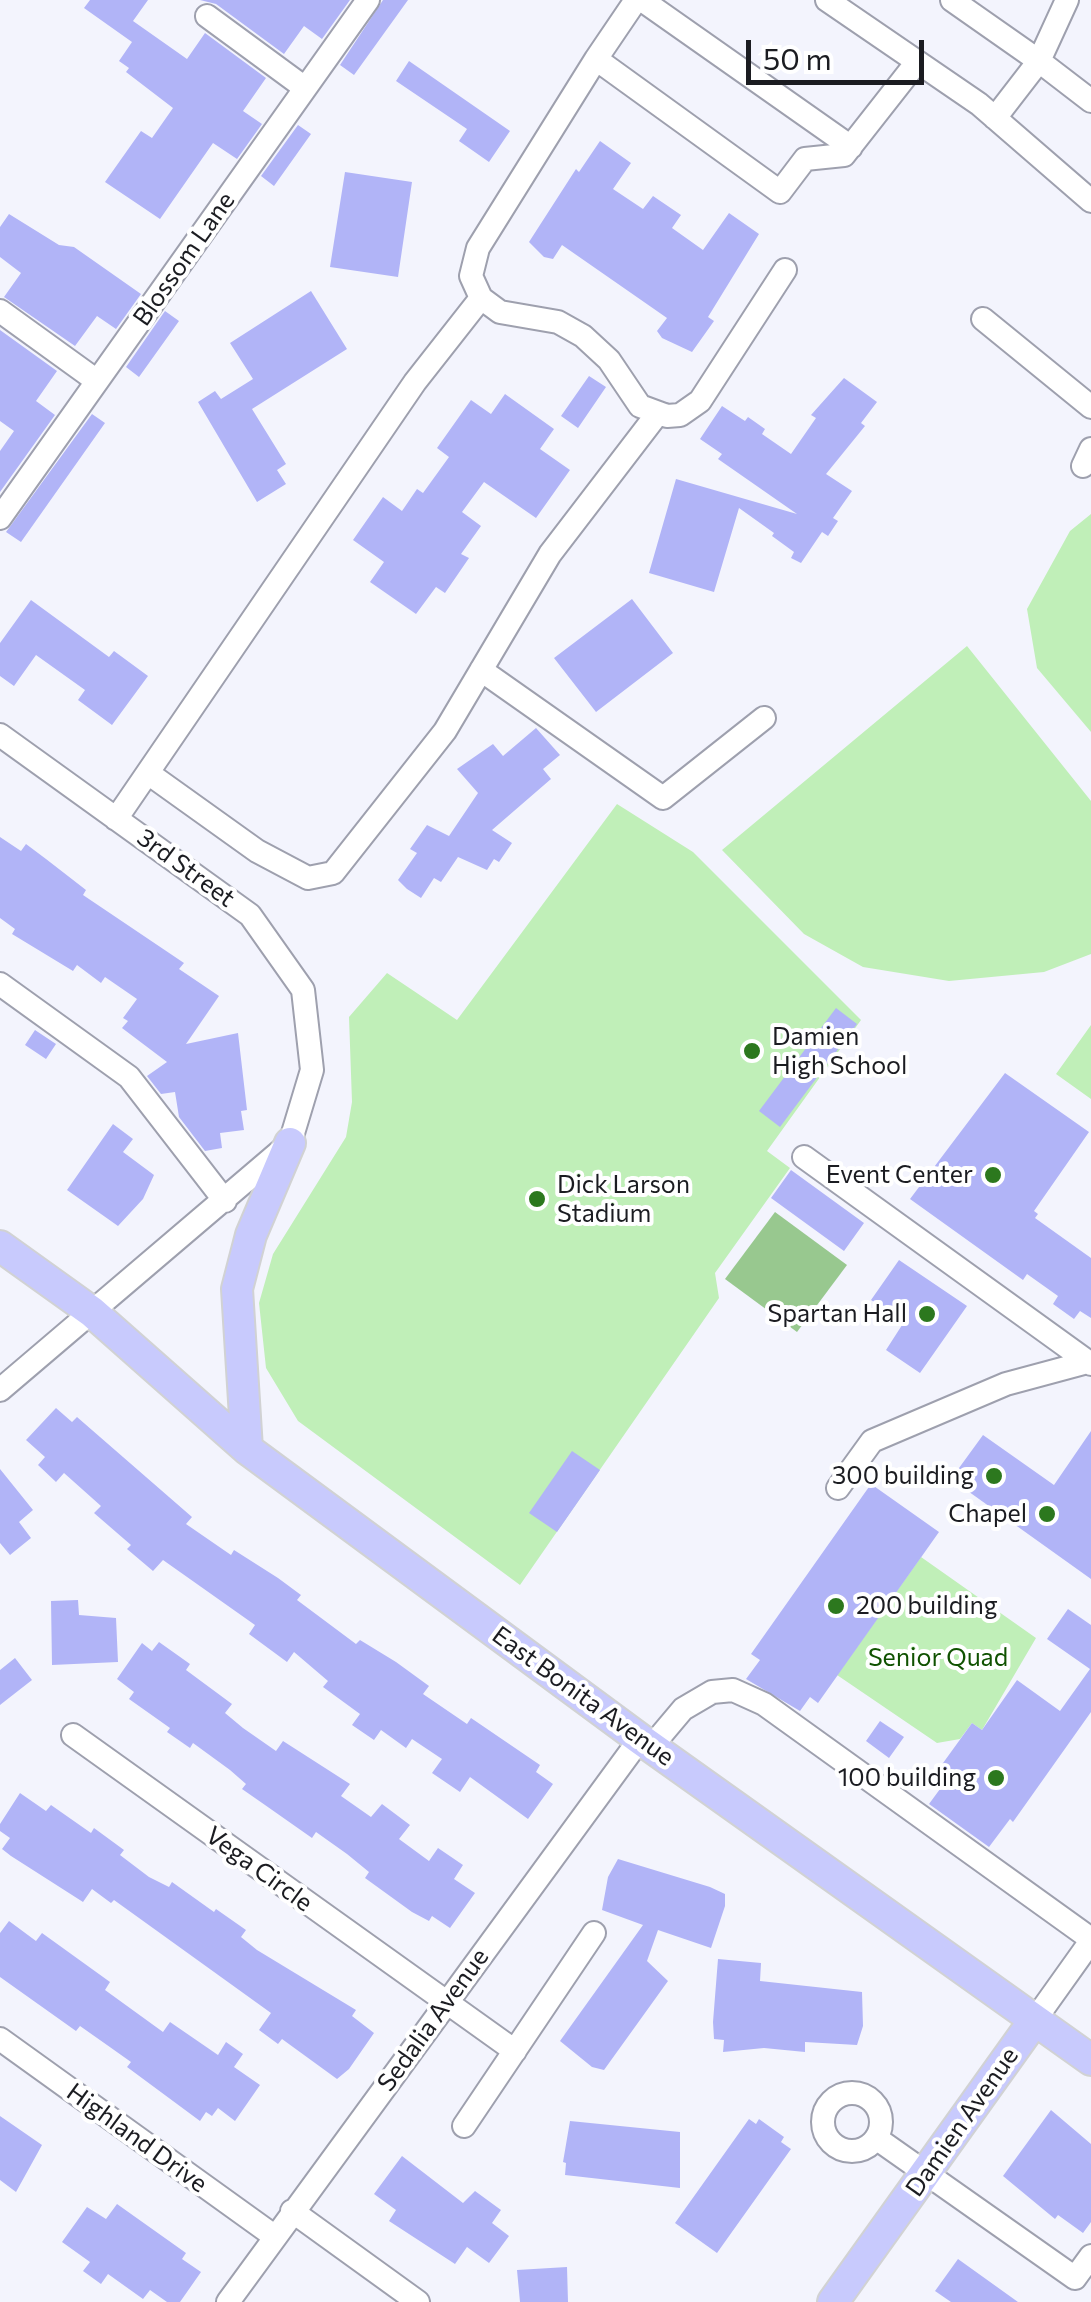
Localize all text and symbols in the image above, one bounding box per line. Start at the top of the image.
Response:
scale bar [751,20,928,82]
text: 50 m [763,39,832,76]
street label: Blossom Lane [127,186,241,332]
street label: 3rd Street [131,822,241,914]
place label: Damien High School [772,1022,907,1081]
marker: Damien High School [741,1040,763,1062]
place label: Event Center [826,1160,973,1190]
marker: Event Center [982,1164,1004,1186]
place label: Dick Larson Stadium [557,1170,690,1229]
marker: Dick Larson Stadium [526,1188,548,1210]
place label: Spartan Hall [768,1299,907,1329]
marker: Spartan Hall [916,1303,938,1325]
place label: 300 building [832,1461,974,1491]
marker: 300 building [983,1465,1005,1487]
place label: Chapel [948,1499,1027,1529]
marker: Chapel [1036,1503,1058,1525]
place label: 200 building [856,1591,997,1621]
marker: 200 building [825,1595,847,1617]
street label: East Bonita Avenue [486,1620,680,1772]
park label: Senior Quad [868,1643,1008,1673]
place label: 100 building [838,1763,976,1793]
marker: 100 building [985,1767,1007,1789]
street label: Vega Circle [200,1820,318,1918]
street label: Sedalia Avenue [371,1943,495,2097]
street label: Damien Avenue [899,2042,1025,2202]
street label: Highland Drive [61,2077,213,2199]

